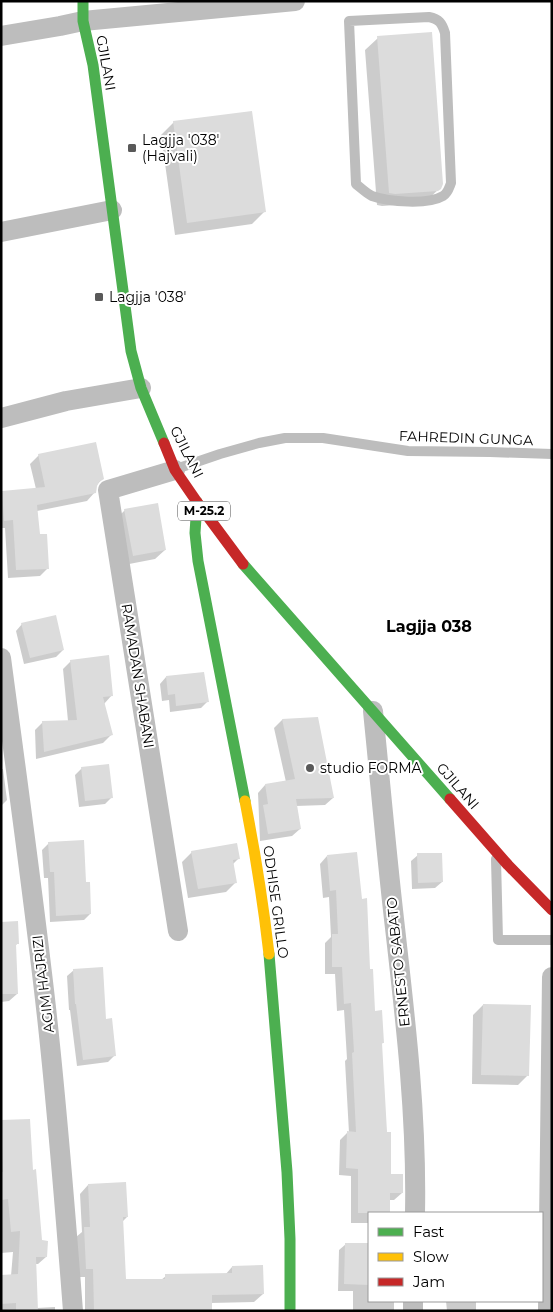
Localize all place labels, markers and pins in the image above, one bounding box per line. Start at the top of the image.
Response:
place label: Lagjja '038' (Hajvali) [142,131,219,165]
marker: Lagjja '038' (Hajvali) [126,142,138,154]
place label: Lagjja '038' [109,288,186,306]
marker: Lagjja '038' [93,291,105,303]
place label: studio FORMA [320,759,423,777]
marker: studio FORMA [304,762,316,774]

